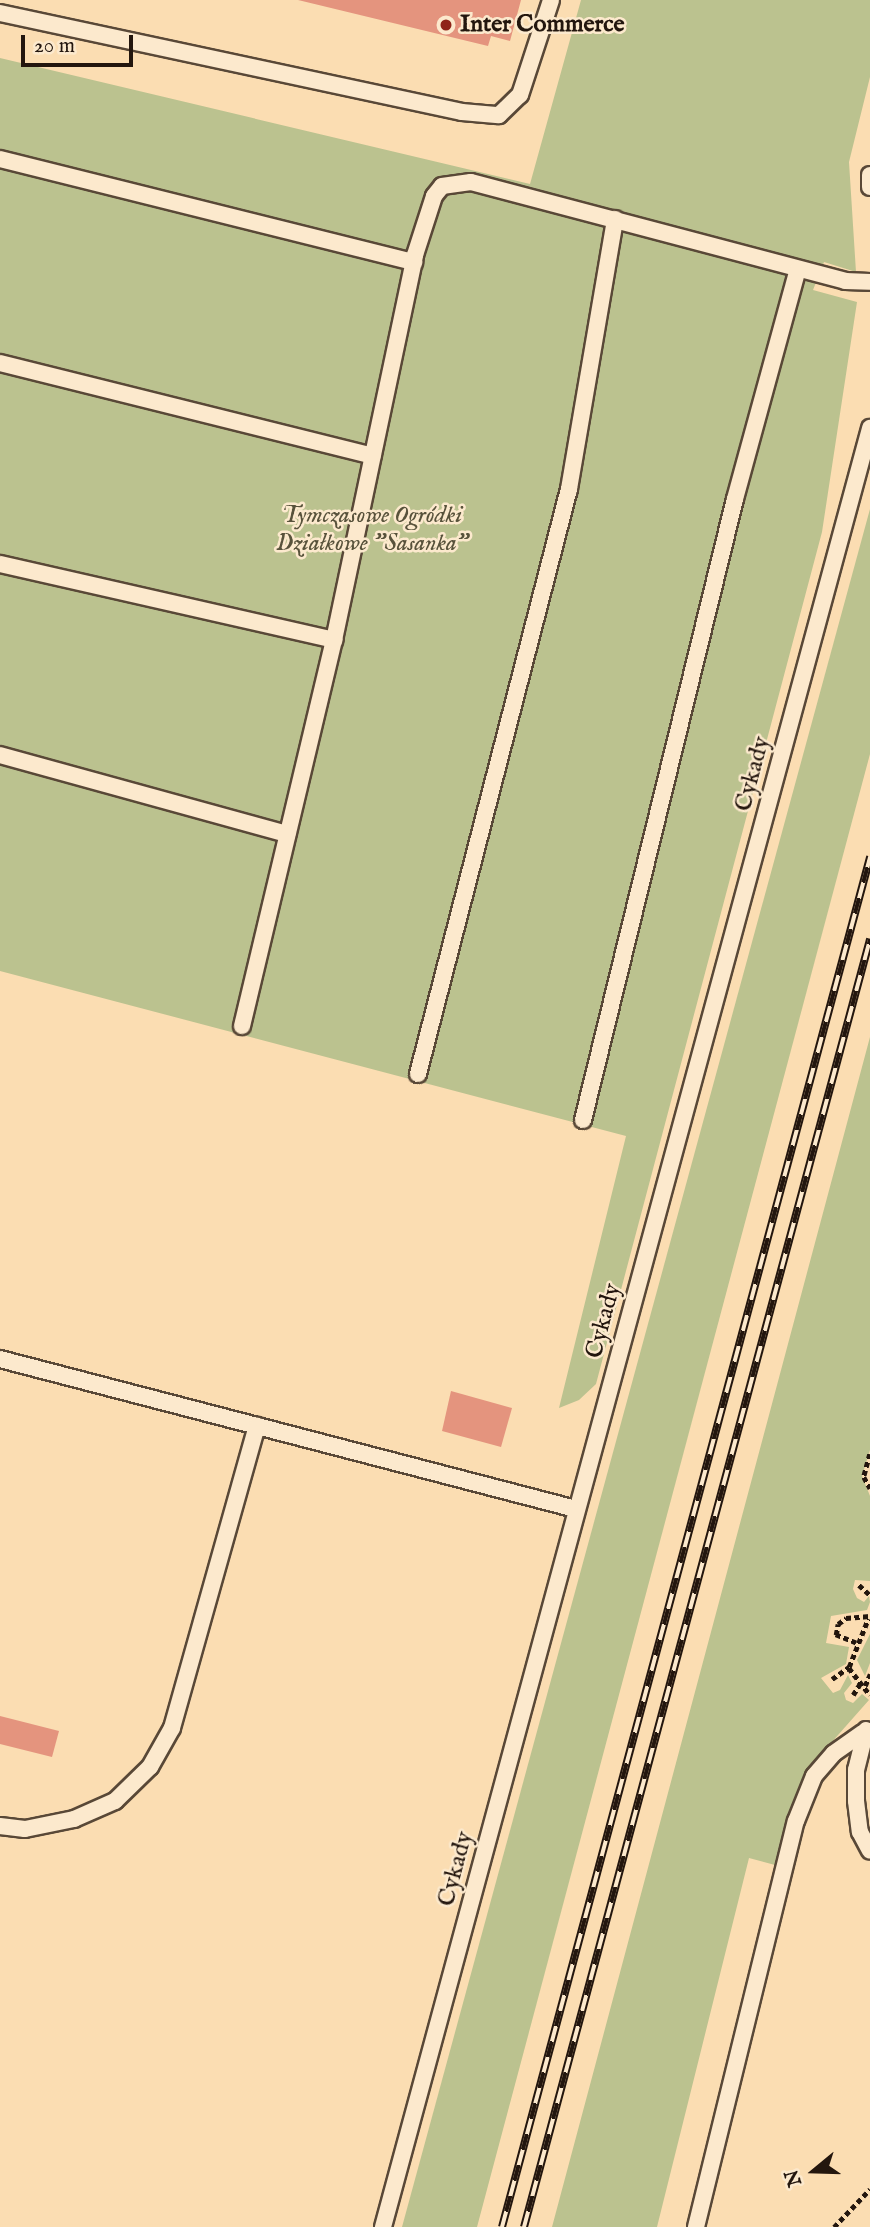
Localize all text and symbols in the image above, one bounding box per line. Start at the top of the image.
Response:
place label: Inter Commerce [460,11,625,39]
marker: Inter Commerce [438,17,454,33]
scale bar [24,21,136,65]
text: 20 m [34,33,75,60]
park label: Tymczasowe Ogródki Działkowe "Sasanka" [276,502,468,558]
street label: Cykady [729,733,777,815]
street label: Cykady [580,1280,628,1362]
street label: Cykady [432,1828,480,1910]
north arrow [779,2136,849,2206]
text: N [780,2166,808,2190]

